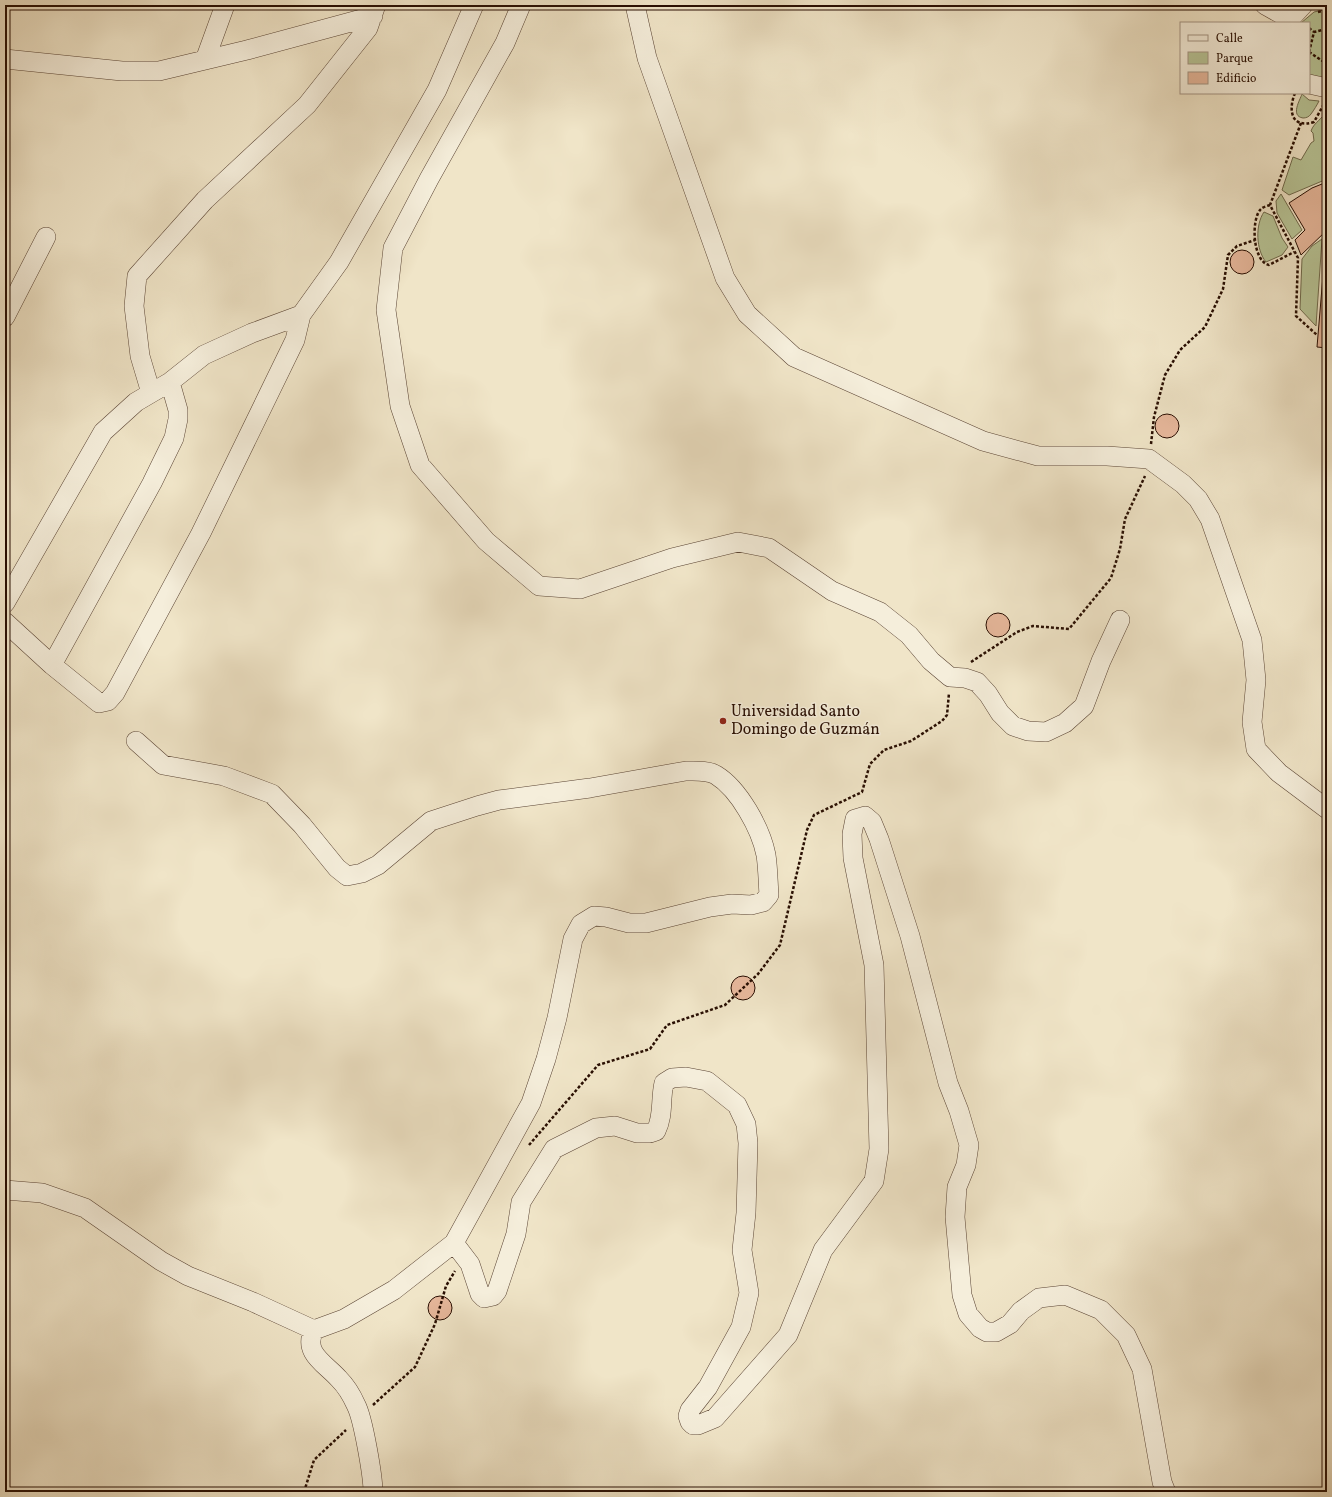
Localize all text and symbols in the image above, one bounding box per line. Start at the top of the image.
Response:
legend [1180,22,1310,94]
text: Calle [1216,31,1243,47]
text: Parque [1216,51,1253,67]
text: Edificio [1216,71,1256,87]
place label: Universidad Santo Domingo de Guzmán [731,701,880,741]
marker: Universidad Santo Domingo de Guzmán [718,716,728,726]

